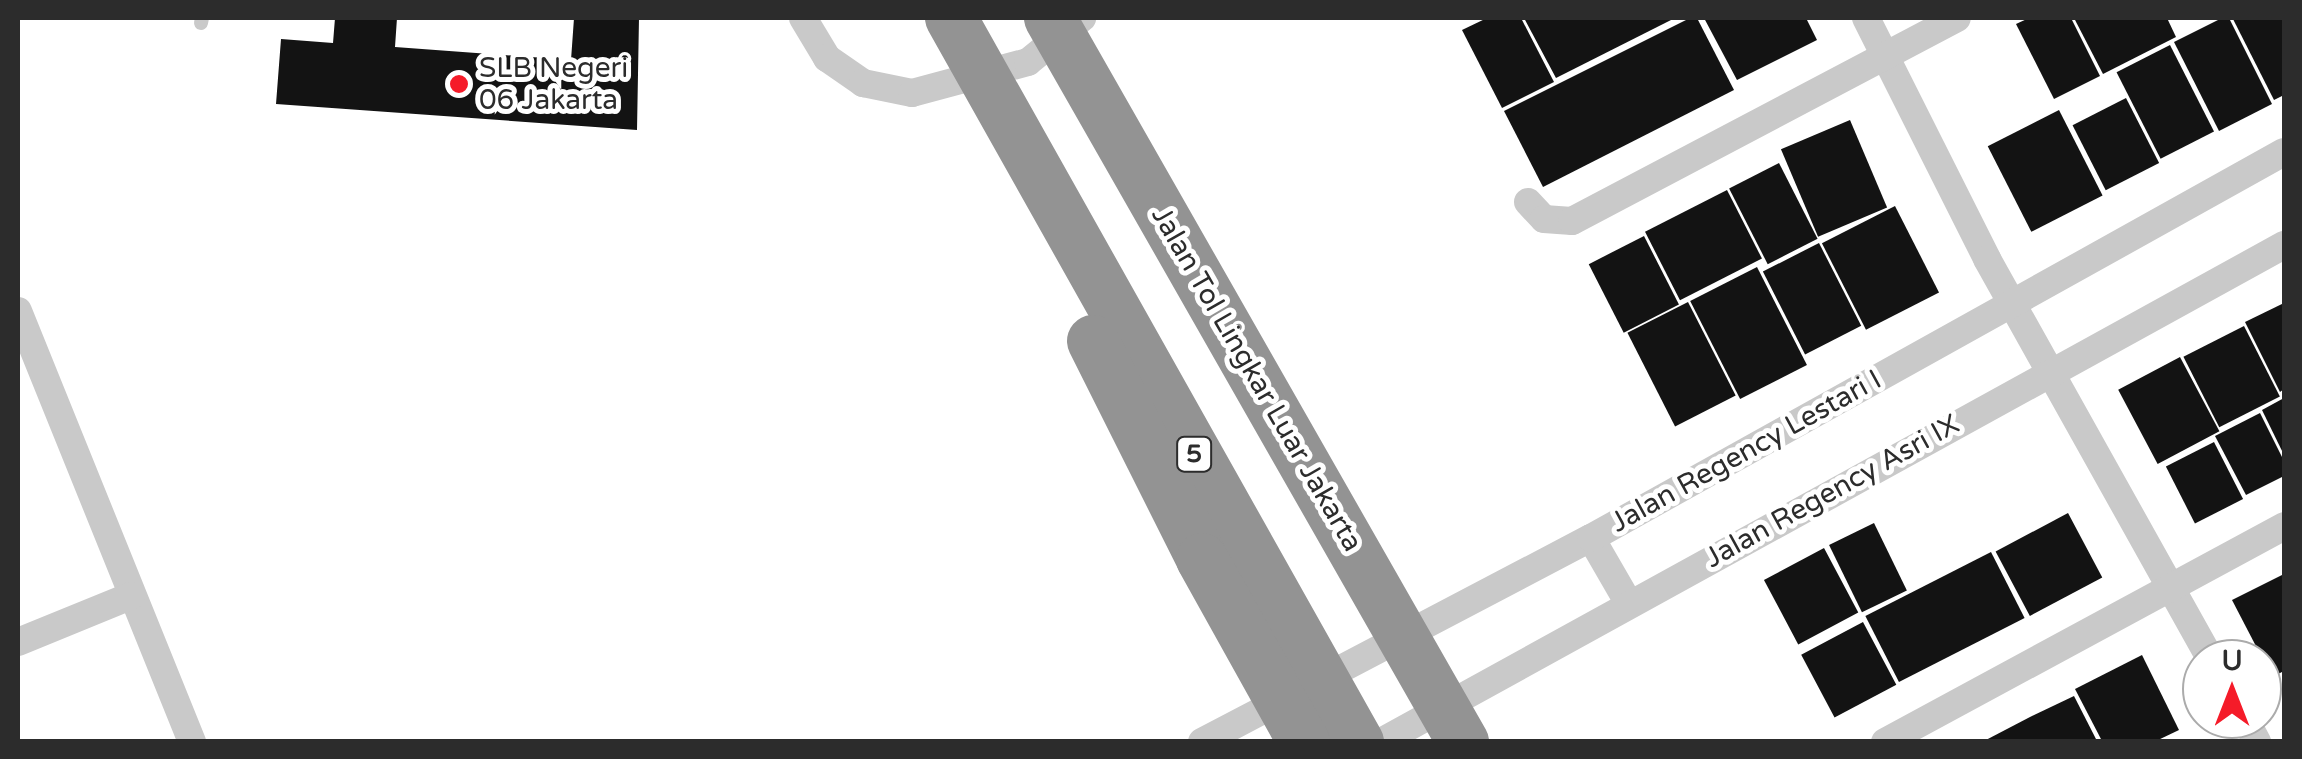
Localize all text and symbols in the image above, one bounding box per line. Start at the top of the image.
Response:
place label: SLB Negeri 06 Jakarta [479,51,628,117]
marker: SLB Negeri 06 Jakarta [448,73,470,95]
street label: Jalan Tol Lingkar Luar Jakarta [1144,201,1370,557]
street label: Jalan Regency Lestari I [1605,363,1887,539]
street label: Jalan Regency Asri IX [1699,407,1965,575]
road number: 5 [1174,434,1214,474]
north arrow [2182,639,2282,739]
text: U [2221,644,2243,678]

